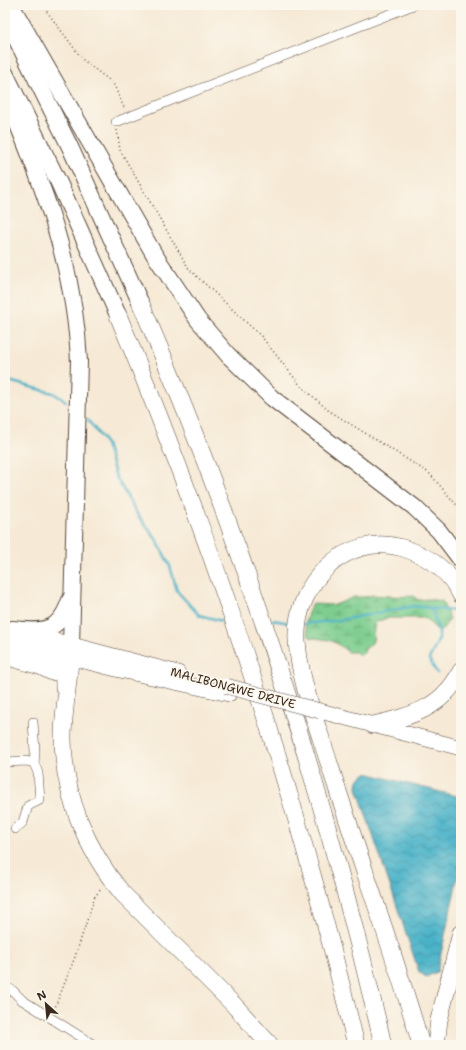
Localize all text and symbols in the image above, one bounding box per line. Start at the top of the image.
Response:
street label: MALIBONGWE DRIVE [169,664,297,712]
north arrow [26,984,66,1024]
text: N [34,987,49,1004]

